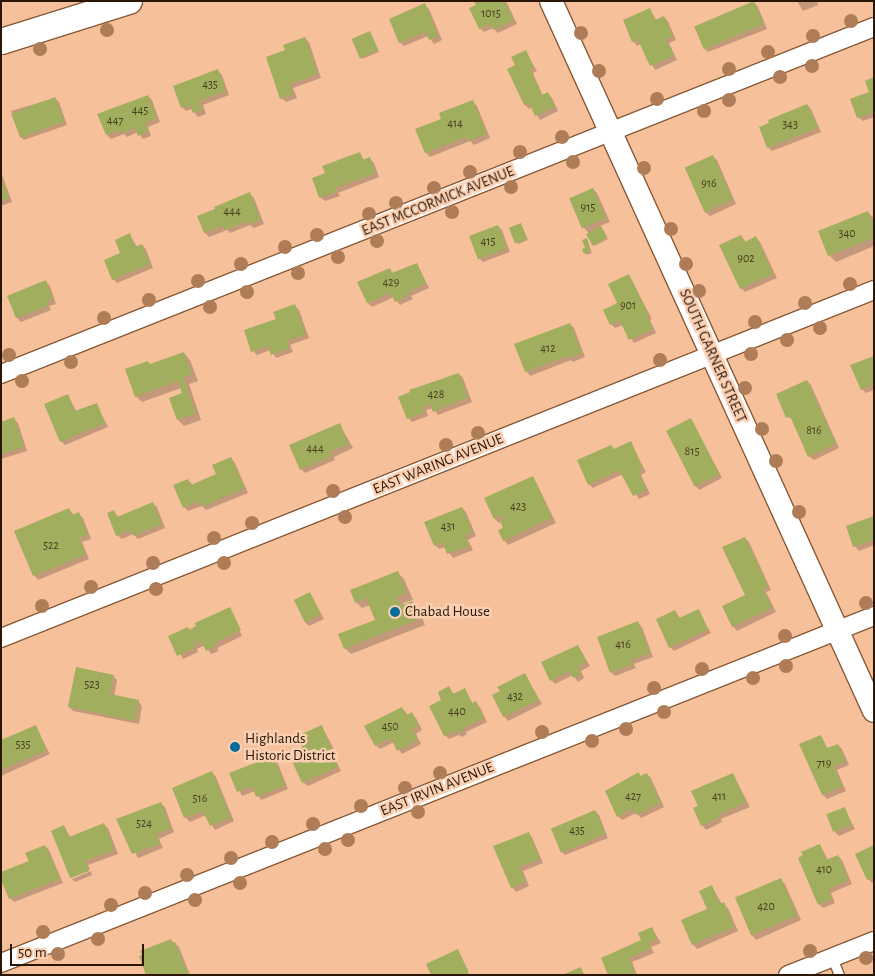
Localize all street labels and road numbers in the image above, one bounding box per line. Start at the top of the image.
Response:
street label: EAST MCCORMICK AVENUE [359,162,517,240]
street label: SOUTH GARNER STREET [675,286,751,426]
street label: EAST WARING AVENUE [370,430,506,498]
street label: EAST IRVIN AVENUE [378,758,496,820]

